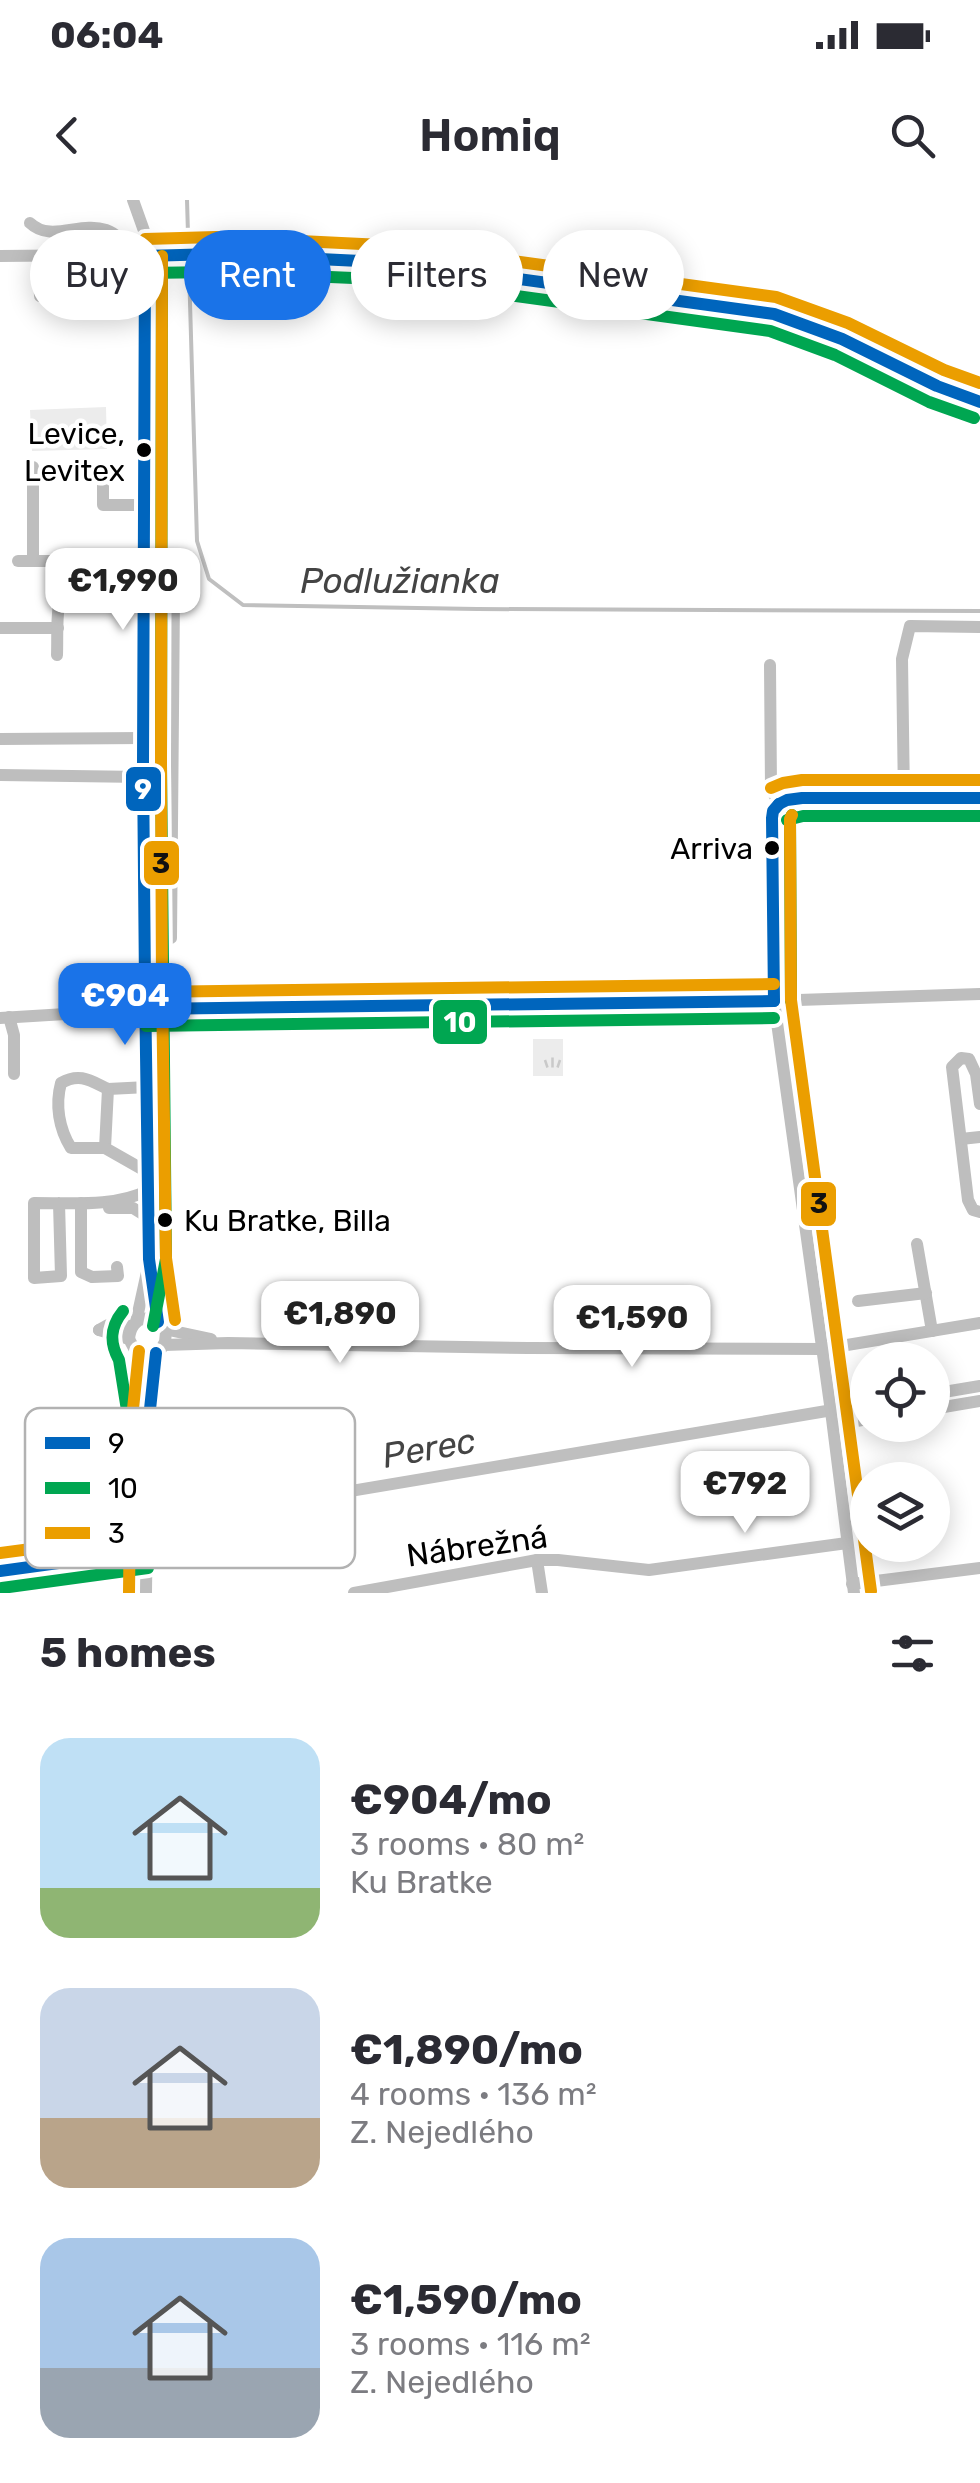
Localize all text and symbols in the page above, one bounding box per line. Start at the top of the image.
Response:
text: 06:04 [50,12,163,58]
icon: back [40,108,95,163]
icon: search [885,108,940,163]
text: Homiq [419,109,561,162]
chip: Buy [30,230,164,320]
chip: Rent [184,230,331,320]
chip: Filters [351,230,523,320]
chip: New [543,230,684,320]
place label: Levice, Levitex [24,416,125,489]
marker: Levice, Levitex [134,440,154,460]
pin: €1,990 [42,548,204,633]
water label: Podlužianka [300,560,500,602]
text: €1,990 [67,561,179,599]
line badge: 9 [124,765,163,813]
text: 9 [134,773,152,806]
place label: Arriva [670,831,753,867]
marker: Arriva [762,838,782,858]
line badge: 3 [142,839,181,887]
text: 3 [152,847,170,880]
pin: €904 [66,963,184,1048]
text: €904 [80,976,170,1014]
line badge: 10 [431,998,489,1046]
text: 10 [444,1006,476,1039]
line badge: 3 [799,1180,838,1228]
text: 3 [810,1187,828,1220]
place label: Ku Bratke, Billa [184,1203,391,1239]
marker: Ku Bratke, Billa [155,1210,175,1230]
pin: €1,890 [259,1281,421,1366]
pin: €1,590 [551,1285,713,1370]
text: €1,890 [283,1294,397,1332]
text: €1,590 [576,1298,688,1336]
map controls [850,1342,950,1562]
button: locate [850,1342,950,1442]
legend [25,1408,355,1568]
water label: Perec [379,1419,479,1477]
text: 9 [108,1427,125,1460]
pin: €792 [686,1451,804,1536]
button: layers [850,1462,950,1562]
text: €792 [703,1464,787,1502]
text: 10 [108,1472,138,1505]
text: 3 [108,1517,125,1550]
street label: Nábrežná [404,1517,550,1575]
icon: filters [885,1626,940,1681]
text: 5 homes [40,1628,216,1678]
text: €904/mo [350,1775,552,1825]
icon: home [120,1778,240,1898]
text: 3 rooms · 80 m² [350,1825,585,1863]
text: Ku Bratke [350,1863,493,1901]
text: €1,890/mo [350,2025,583,2075]
icon: home [120,2028,240,2148]
text: 4 rooms · 136 m² [350,2075,597,2113]
text: Z. Nejedlého [350,2113,534,2151]
text: €1,590/mo [350,2275,582,2325]
icon: home [120,2278,240,2398]
text: 3 rooms · 116 m² [350,2325,591,2363]
text: Z. Nejedlého [350,2363,534,2401]

